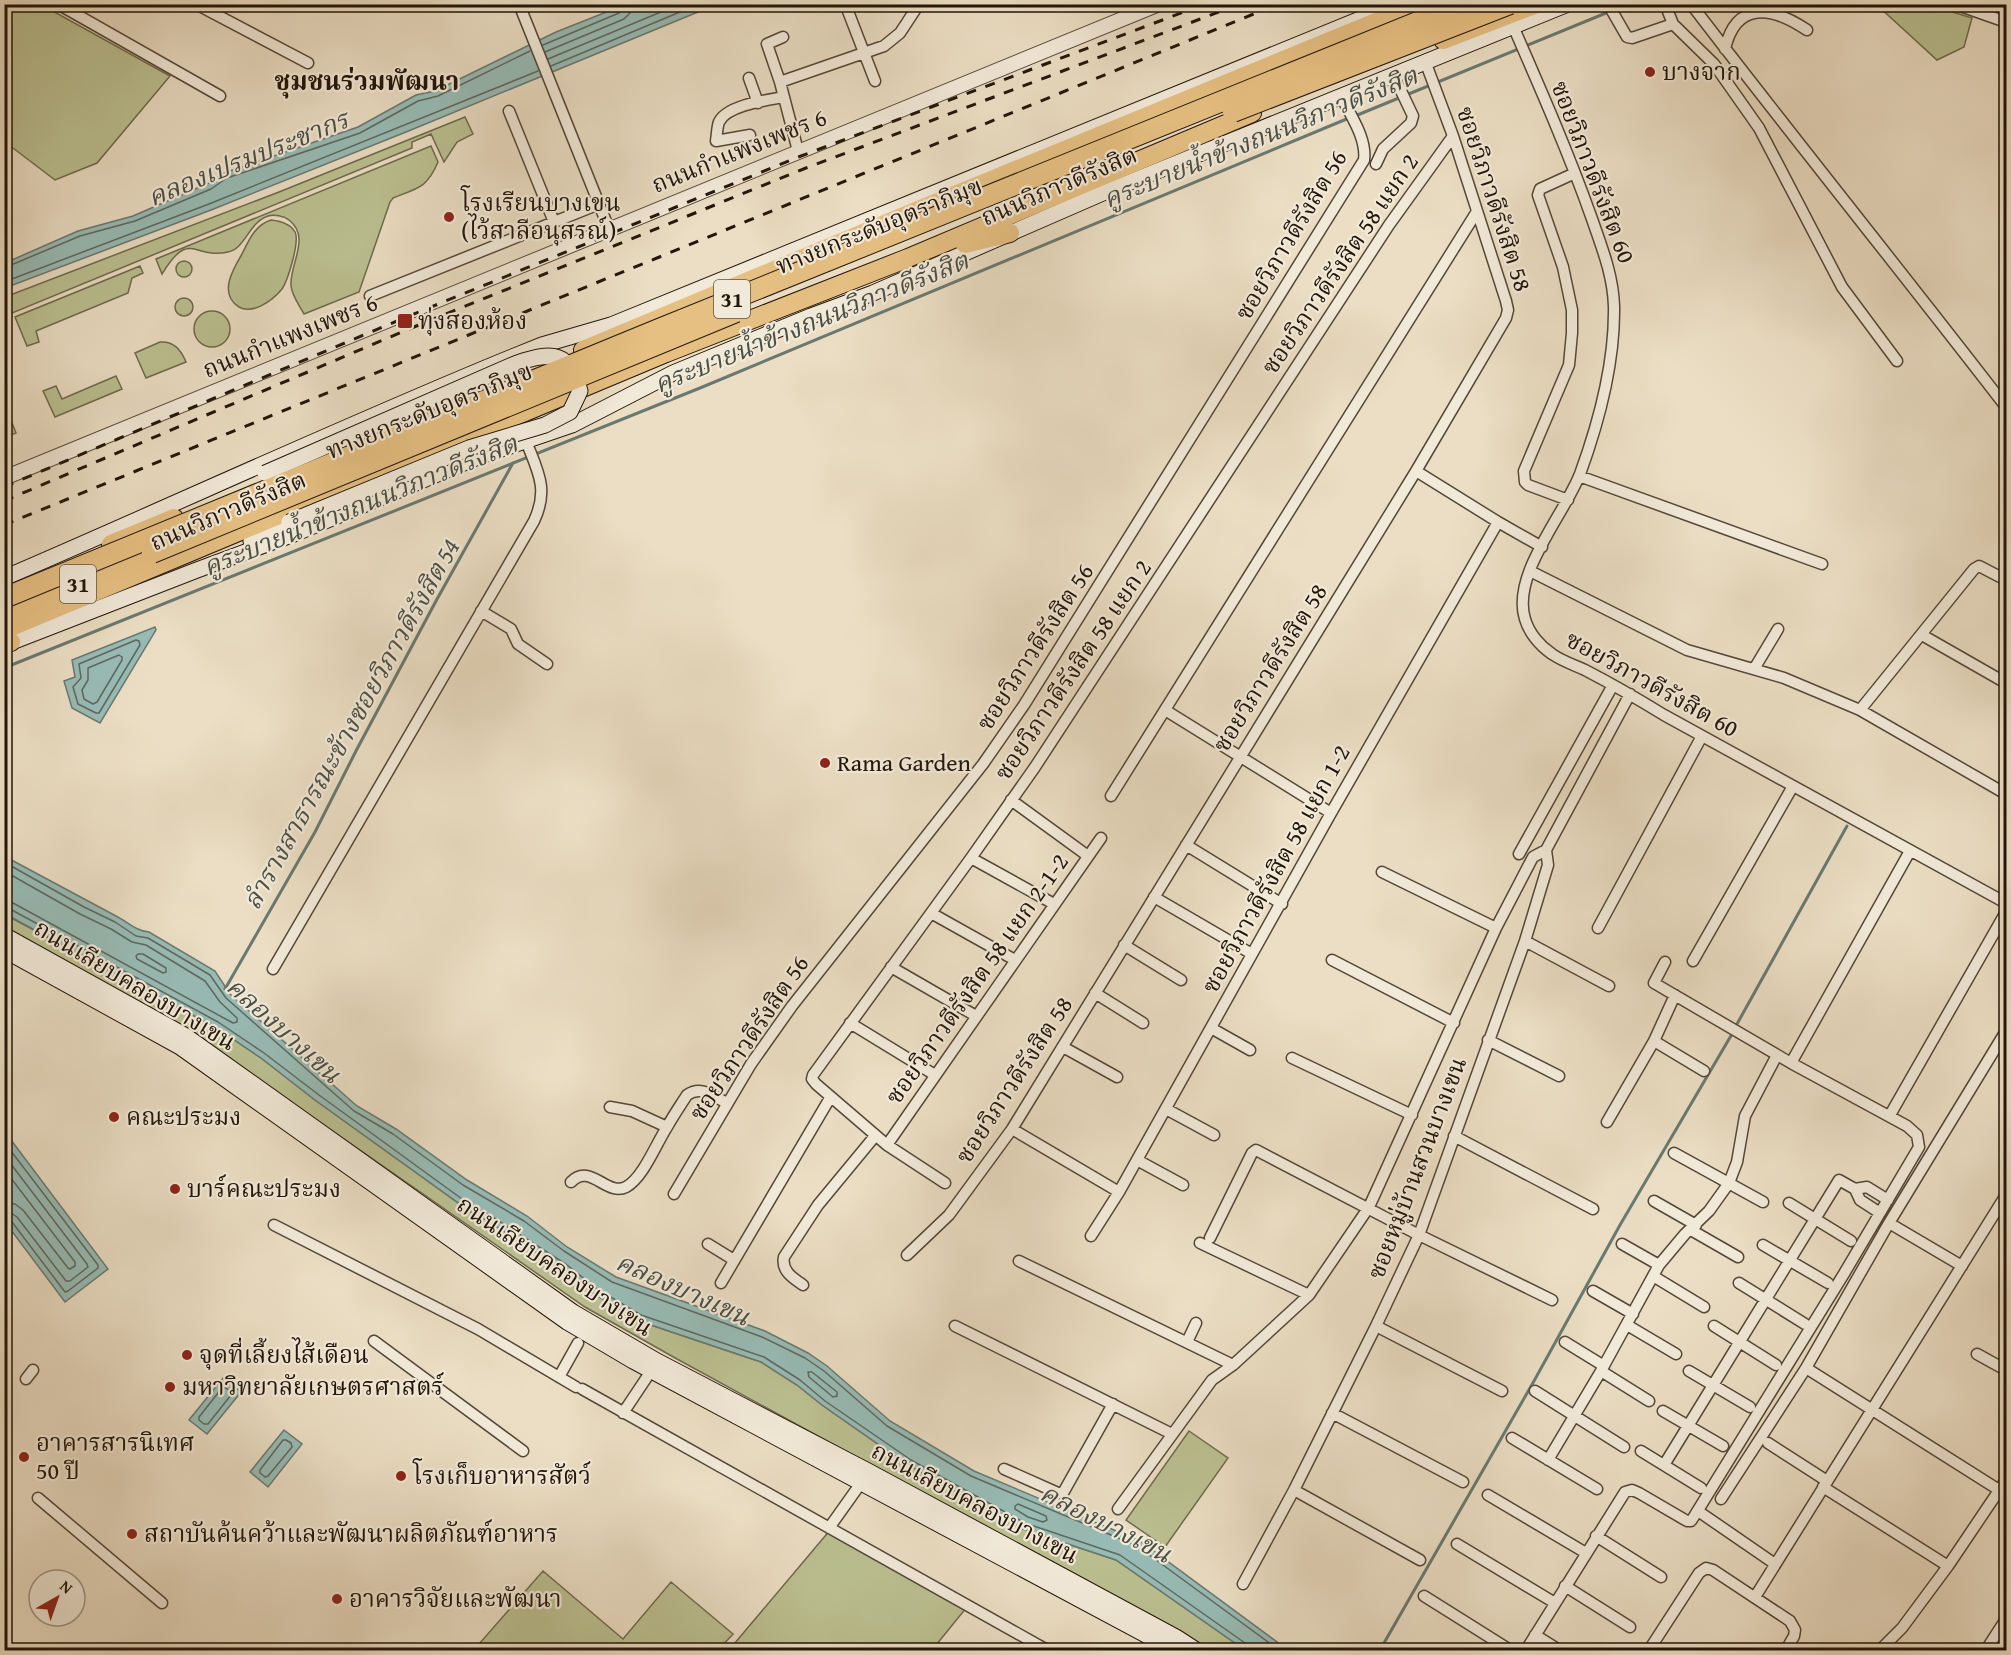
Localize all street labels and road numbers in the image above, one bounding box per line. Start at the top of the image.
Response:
street label: ซอยวิภาวดีรังสิต 60 [1543,76,1644,268]
street label: ถนนกำแพงเพชร 6 [646,99,832,202]
street label: ซอยวิภาวดีรังสิต 58 [1448,102,1541,296]
street label: ถนนวิภาวดีรังสิต [975,137,1142,234]
street label: ซอยวิภาวดีรังสิต 56 [1226,143,1355,326]
street label: ซอยวิภาวดีรังสิต 58 แยก 2 [1253,146,1427,381]
street label: ทางยกระดับอุตราภิมุข [770,168,987,283]
road number: 31 [714,280,750,318]
street label: ถนนกำแพงเพชร 6 [197,284,383,387]
street label: ทางยกระดับอุตราภิมุข [320,353,537,468]
street label: ถนนวิภาวดีรังสิต [146,465,310,557]
street label: ซอยวิภาวดีรังสิต 58 แยก 2 [986,552,1160,787]
street label: ซอยวิภาวดีรังสิต 56 [967,556,1102,737]
road number: 31 [60,565,96,603]
street label: ซอยวิภาวดีรังสิต 58 [1204,577,1335,759]
street label: ซอยวิภาวดีรังสิต 60 [1560,622,1745,746]
street label: ซอยวิภาวดีรังสิต 58 แยก 1-2 [1193,738,1359,999]
street label: ซอยวิภาวดีรังสิต 58 แยก 2-1-2 [879,848,1075,1110]
street label: ถนนเลียบคลองบางเขน [28,910,243,1059]
street label: ซอยวิภาวดีรังสิต 56 [680,948,817,1127]
street label: ซอยวิภาวดีรังสิต 58 [949,991,1079,1169]
street label: ซอยหมู่บ้านสวนบางเขน [1358,1052,1475,1284]
street label: ถนนเลียบคลองบางเขน [450,1187,660,1344]
street label: ถนนเลียบคลองบางเขน [865,1433,1085,1572]

